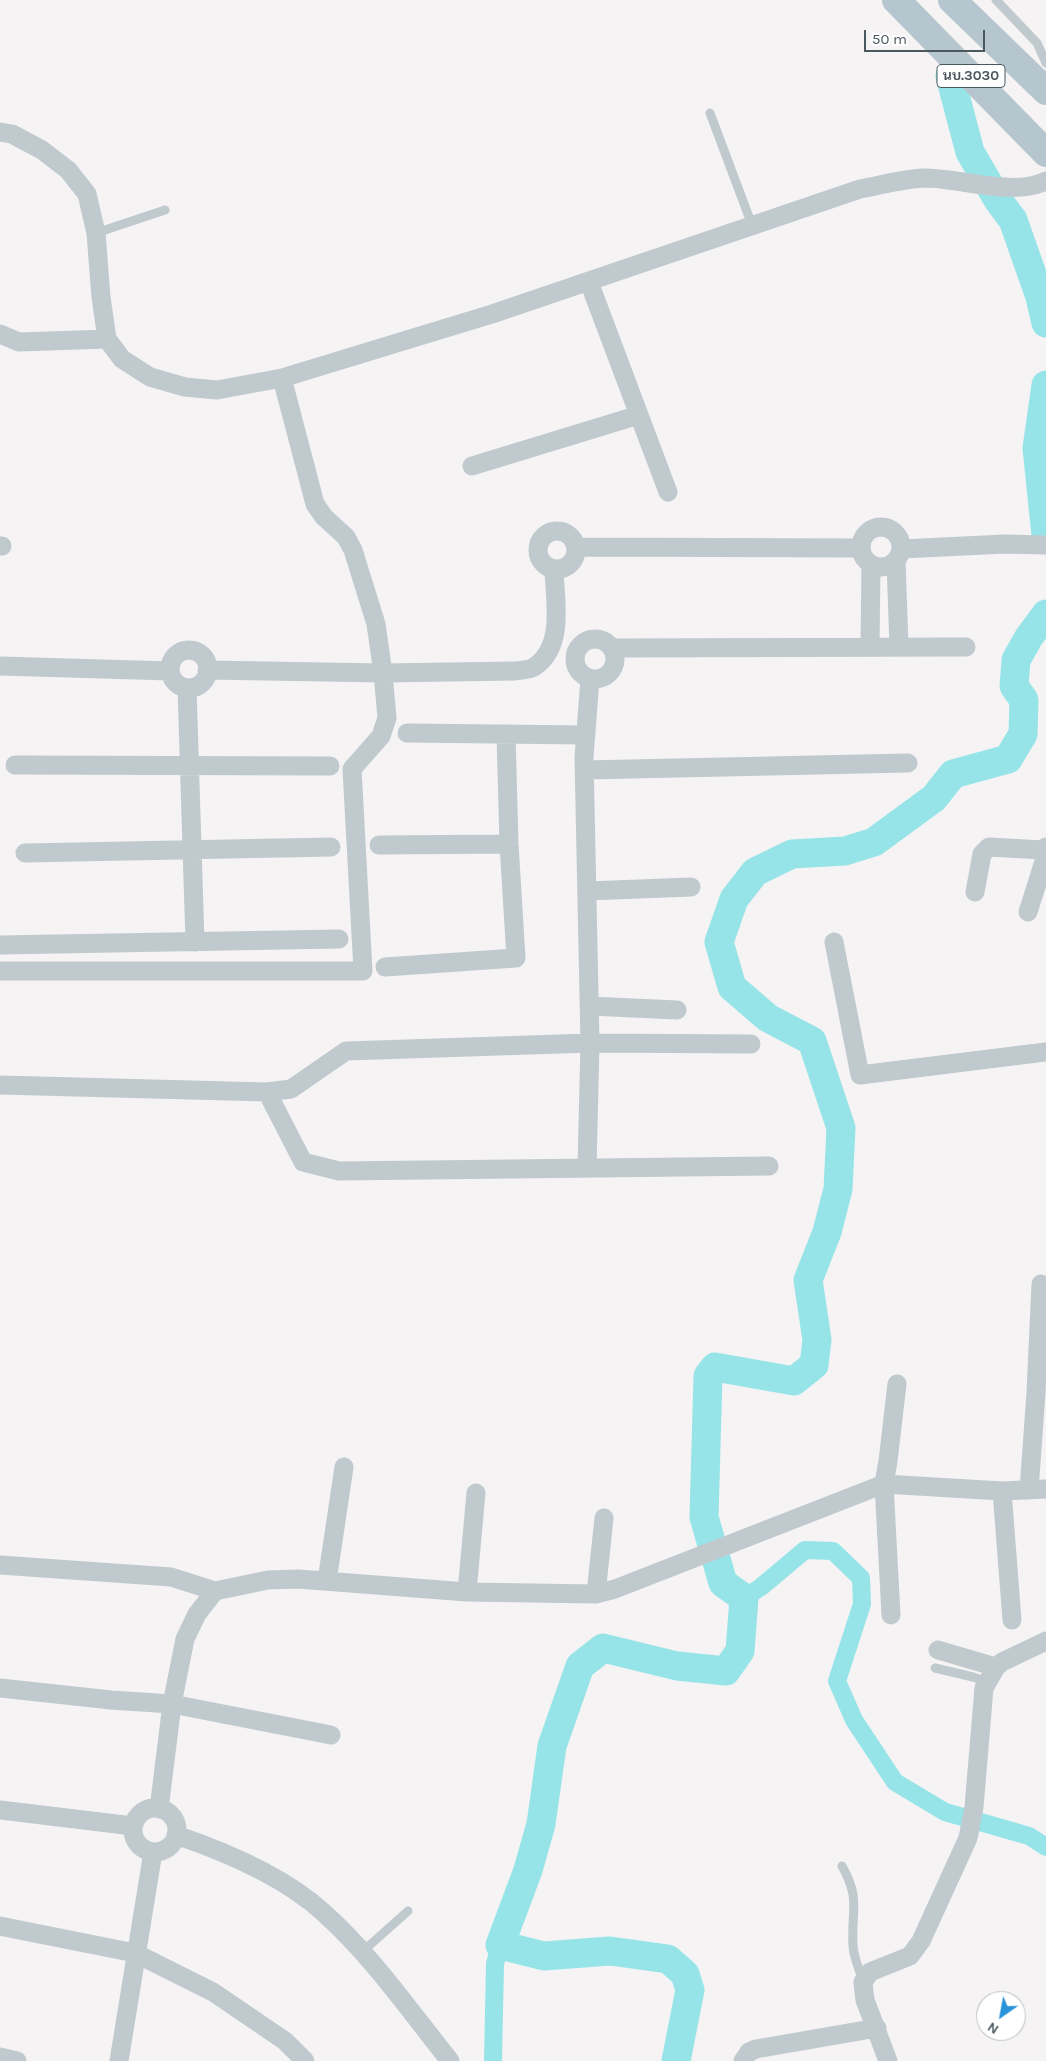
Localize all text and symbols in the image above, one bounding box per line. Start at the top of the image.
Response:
scale bar [866,20,987,52]
text: 50 m [872,30,907,48]
road number: นบ.3030 [937,64,1005,88]
north arrow [976,1991,1026,2041]
text: N [984,2018,1002,2038]

